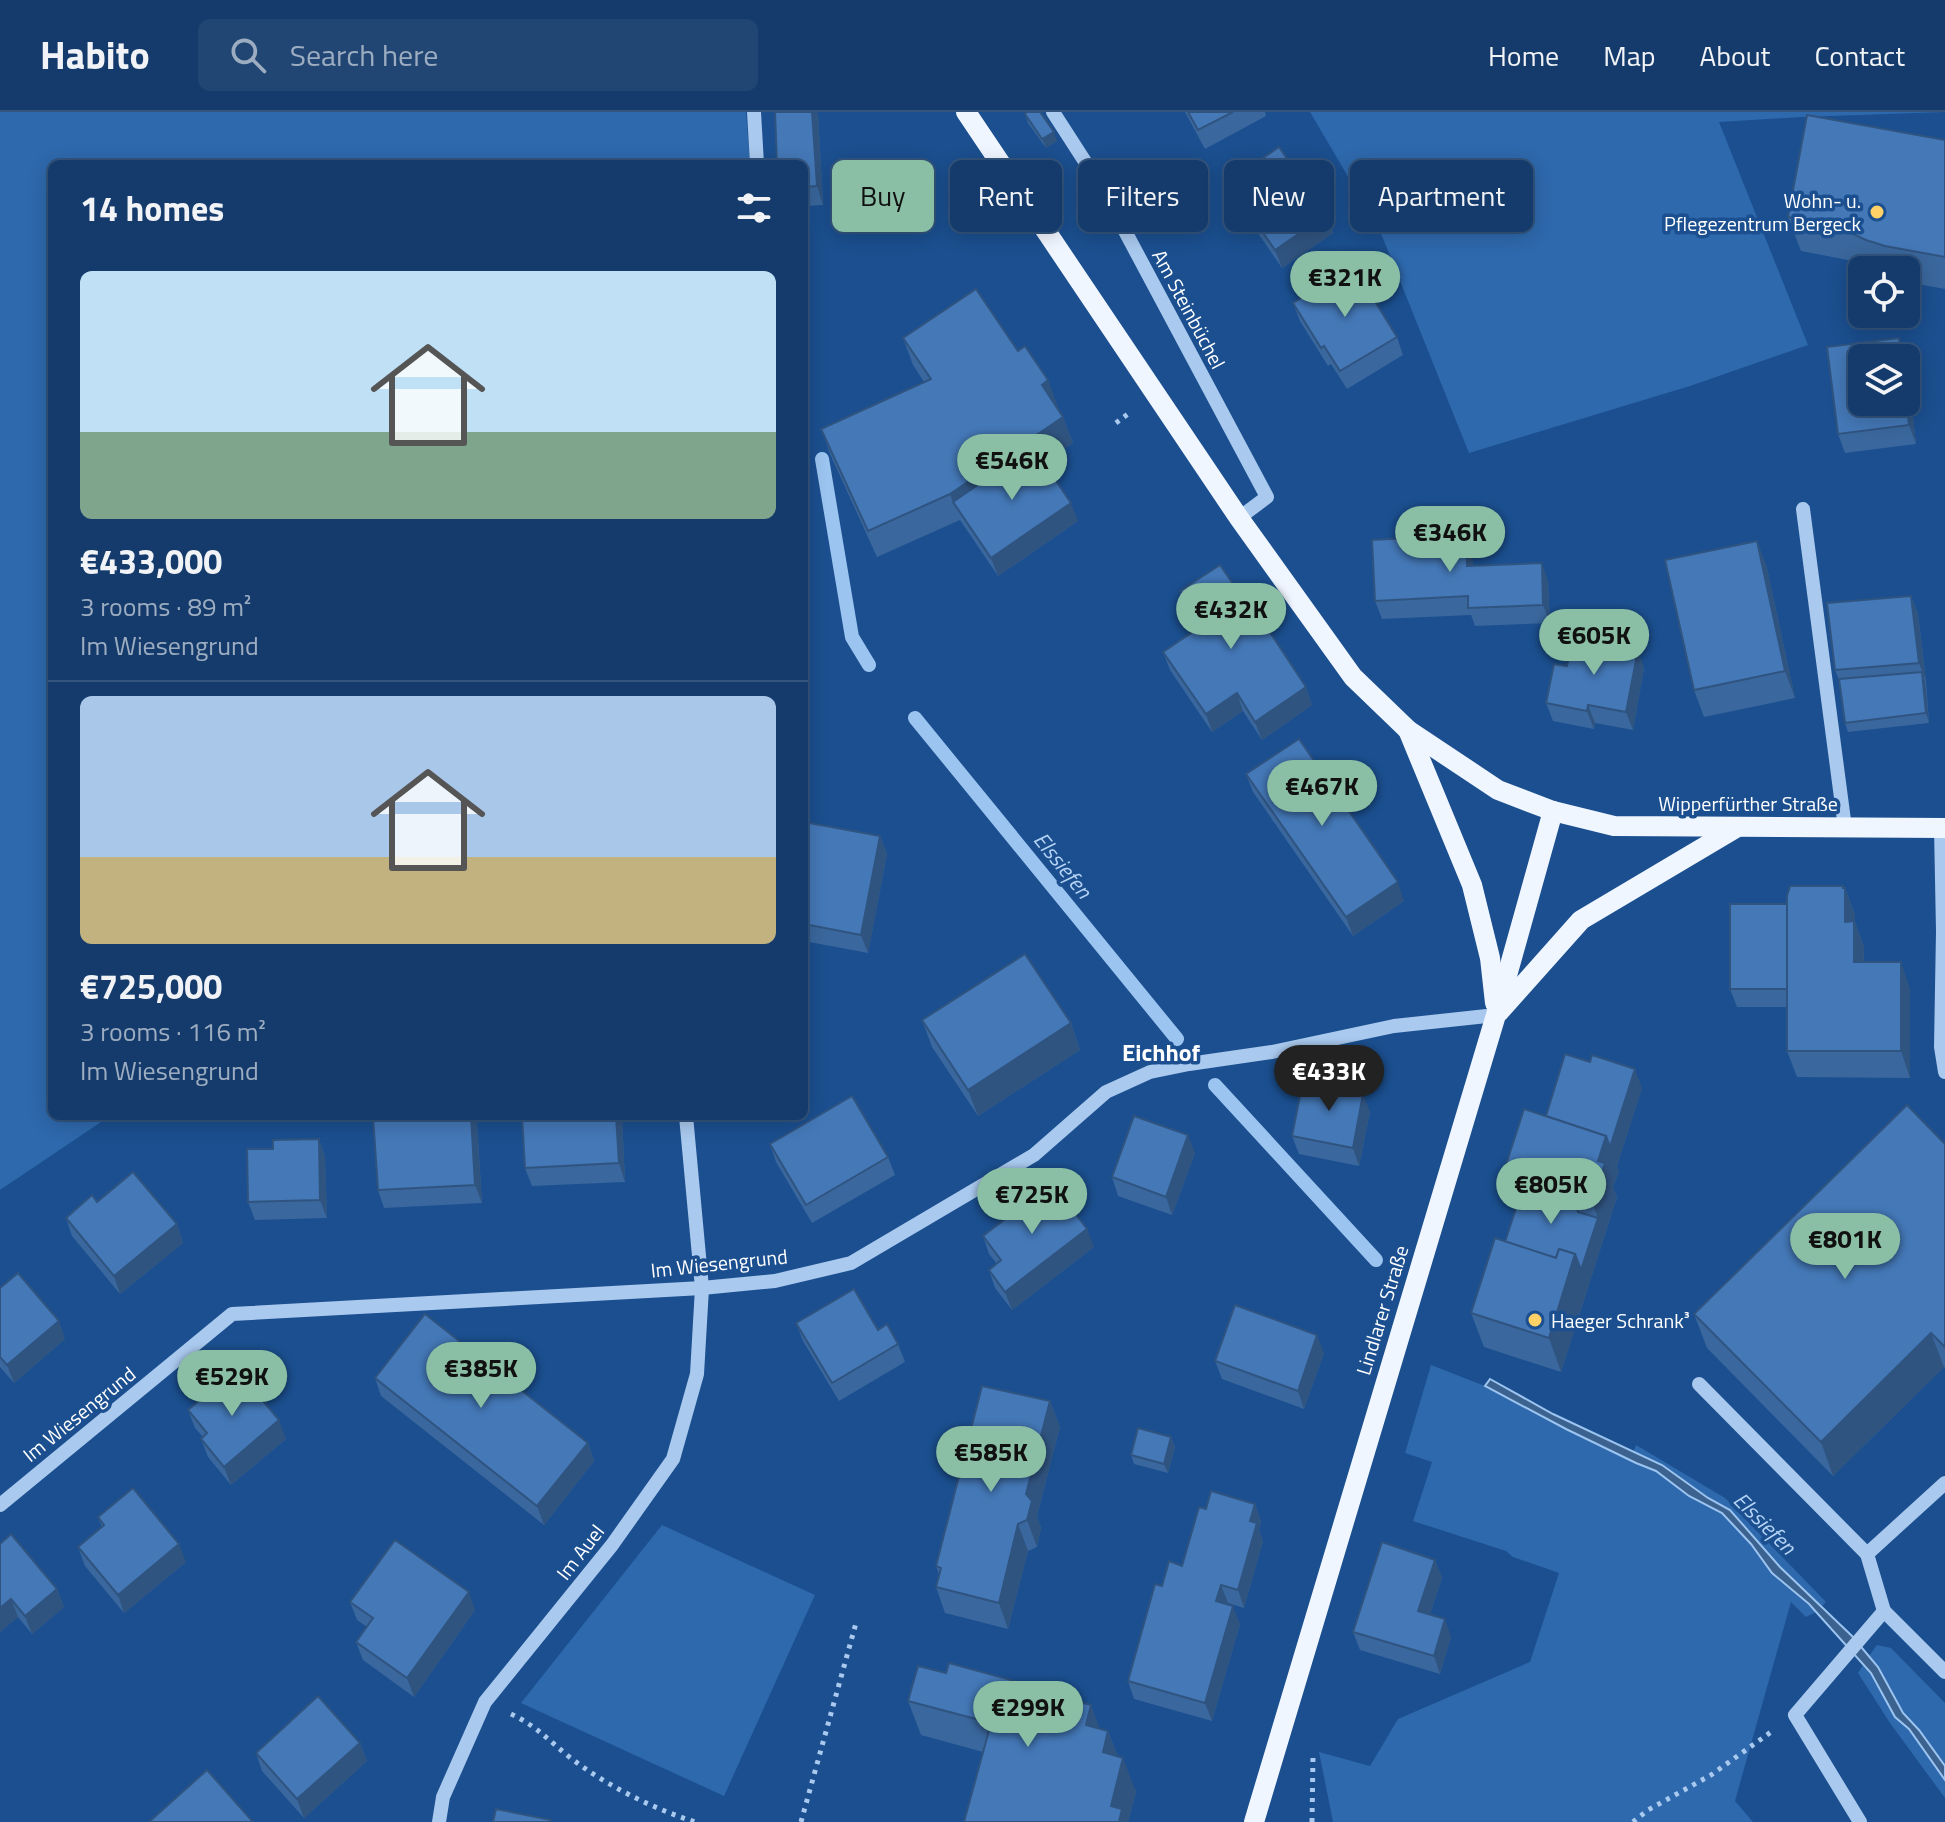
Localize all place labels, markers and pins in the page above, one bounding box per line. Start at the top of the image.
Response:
place label: Wohn- u. Pflegezentrum Bergeck [1664,185,1861,239]
marker: Wohn- u. Pflegezentrum Bergeck [1868,203,1886,221]
pin: €321K [1289,251,1401,319]
pin: €546K [956,434,1068,502]
pin: €346K [1394,506,1506,574]
pin: €432K [1175,583,1287,651]
pin: €605K [1538,609,1650,677]
pin: €467K [1266,760,1378,828]
pin: €433K [1273,1045,1385,1113]
pin: €805K [1495,1158,1607,1226]
pin: €725K [976,1168,1088,1236]
pin: €801K [1789,1213,1901,1281]
place label: Haeger Schrank³ [1551,1305,1689,1336]
marker: Haeger Schrank³ [1526,1311,1544,1329]
pin: €385K [425,1342,537,1410]
pin: €529K [176,1350,288,1418]
pin: €585K [935,1426,1047,1494]
pin: €299K [972,1681,1084,1749]

